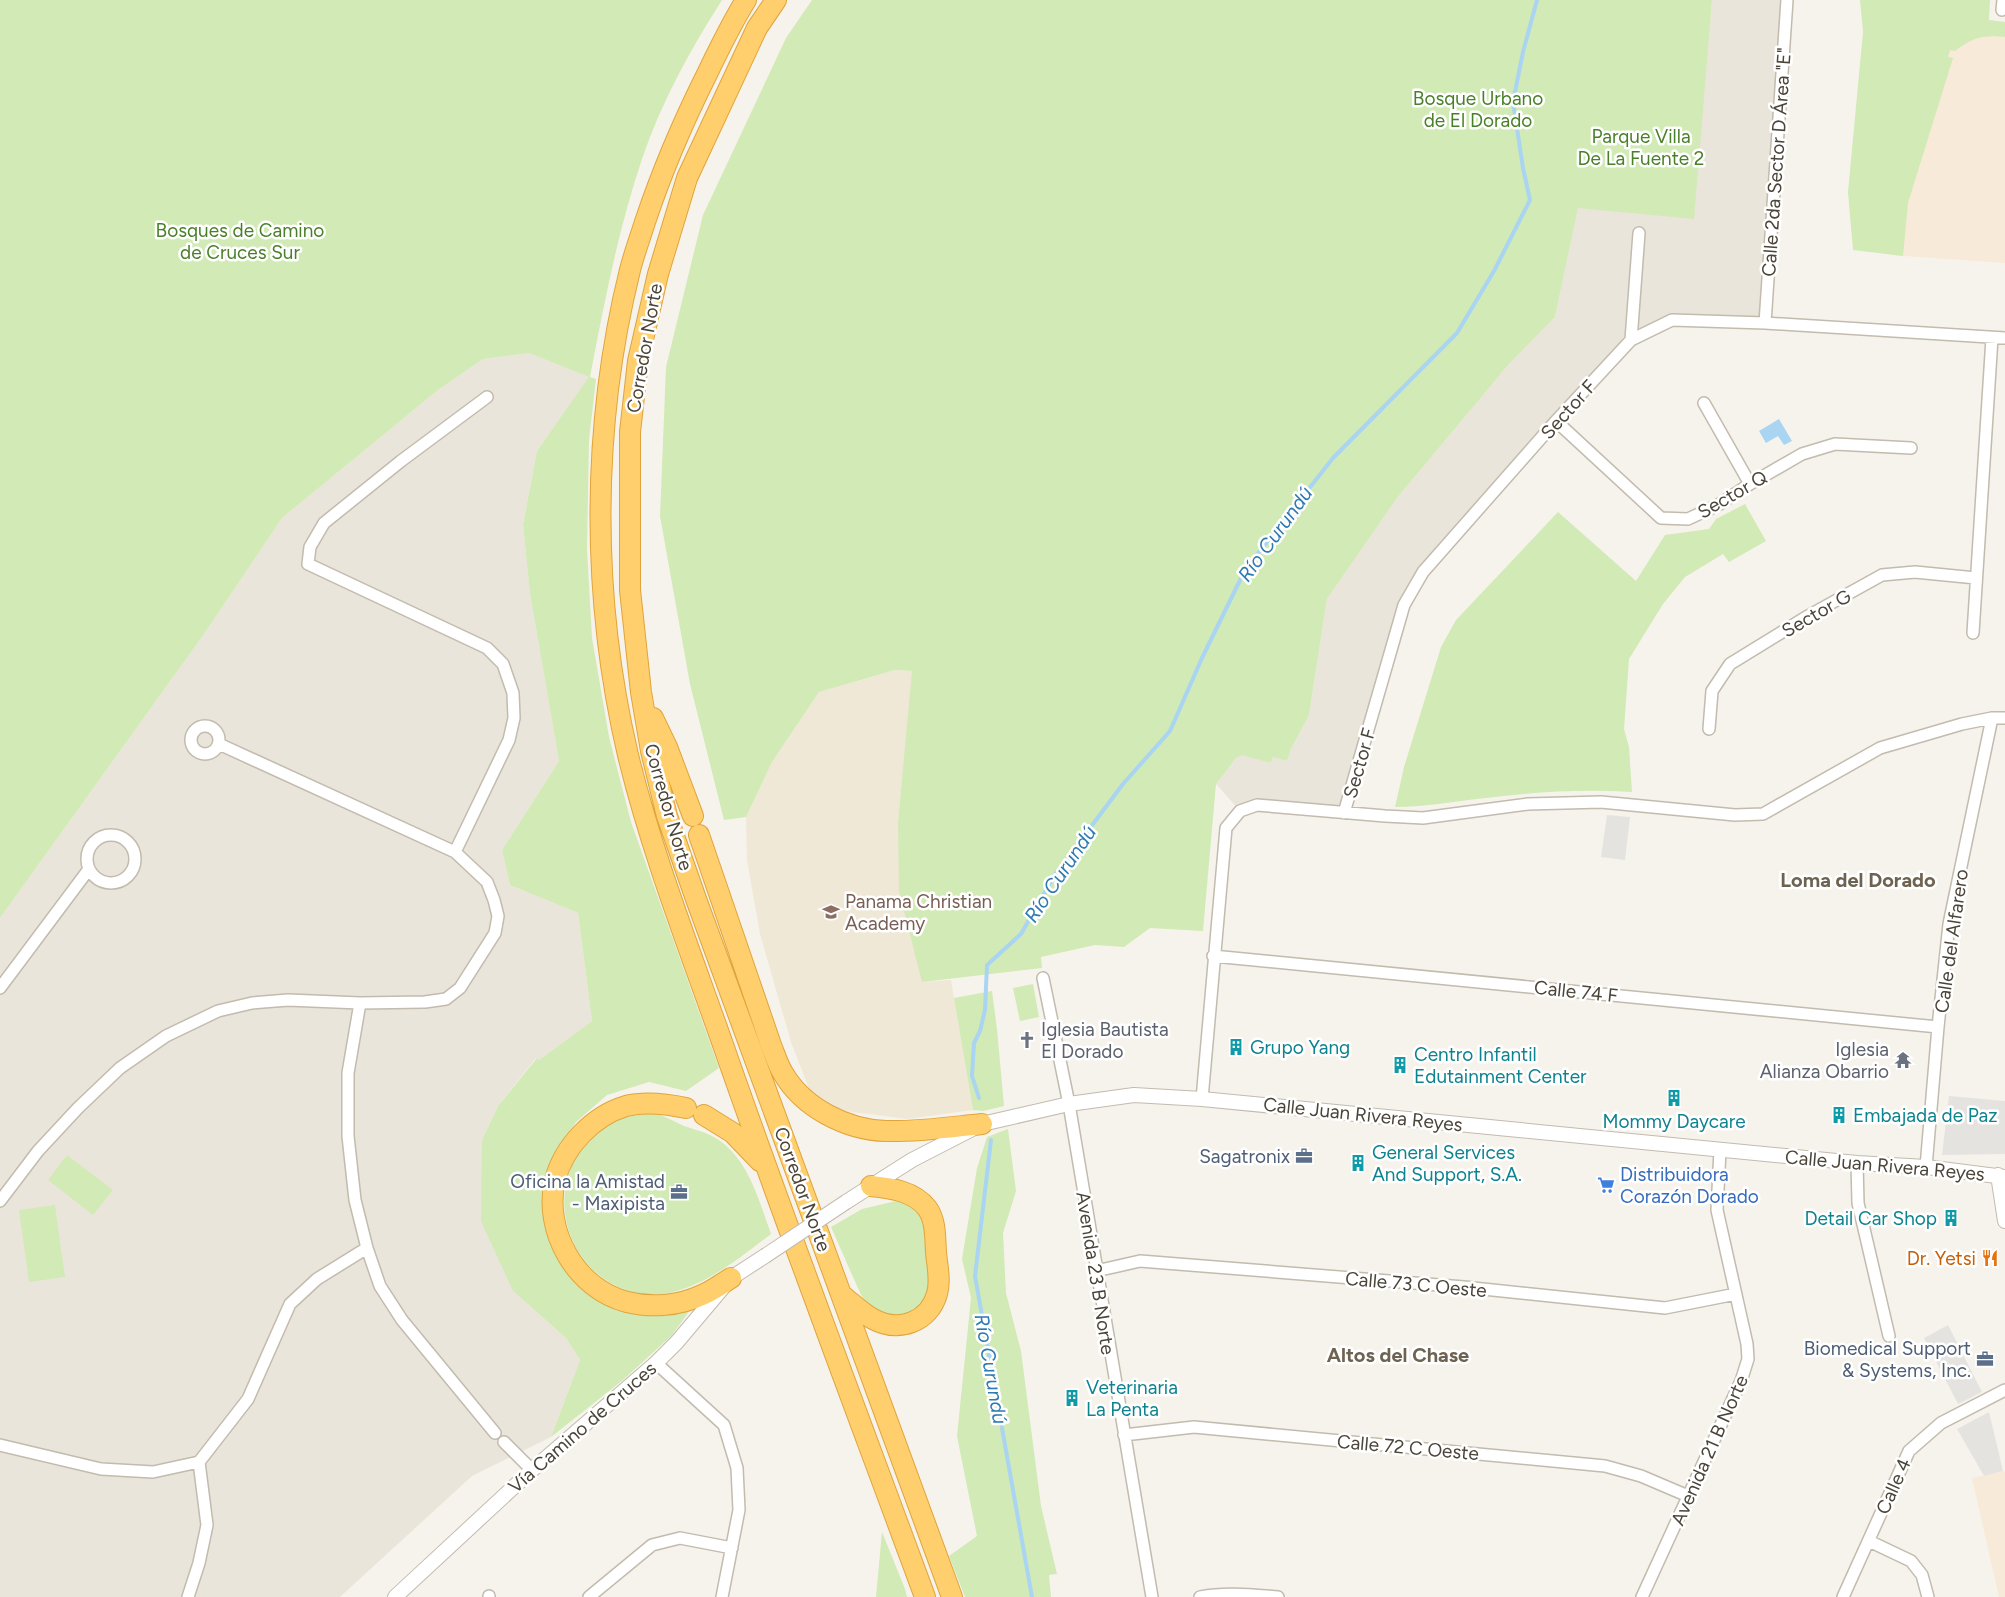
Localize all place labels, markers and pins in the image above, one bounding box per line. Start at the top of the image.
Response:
place label: Panama Christian Academy [845,890,992,935]
school or university icon: Panama Christian Academy [821,902,841,922]
place label: Iglesia Bautista El Dorado [1041,1018,1169,1063]
church icon: Iglesia Bautista El Dorado [1017,1030,1037,1050]
place label: Grupo Yang [1250,1036,1350,1059]
building icon: Grupo Yang [1226,1037,1246,1057]
place label: Iglesia Alianza Obarrio [1760,1038,1889,1083]
place label: Centro Infantil Edutainment Center [1414,1043,1587,1088]
temple icon: Iglesia Alianza Obarrio [1893,1050,1913,1070]
building icon: Centro Infantil Edutainment Center [1390,1055,1410,1075]
building icon: Mommy Daycare [1664,1088,1684,1108]
place label: Embajada de Paz [1853,1104,1998,1127]
building icon: Embajada de Paz [1829,1105,1849,1125]
place label: Mommy Daycare [1602,1110,1746,1133]
place label: General Services And Support, S.A. [1372,1141,1522,1186]
place label: Sagatronix [1199,1145,1290,1168]
office icon: Sagatronix [1294,1146,1314,1166]
building icon: General Services And Support, S.A. [1348,1153,1368,1173]
place label: Distribuidora Corazón Dorado [1620,1163,1759,1208]
place label: Oficina la Amistad - Maxipista [510,1170,665,1215]
supermarket icon: Distribuidora Corazón Dorado [1596,1175,1616,1195]
office icon: Oficina la Amistad - Maxipista [669,1182,689,1202]
place label: Detail Car Shop [1804,1207,1937,1230]
building icon: Detail Car Shop [1941,1208,1961,1228]
place label: Dr. Yetsi [1907,1247,1976,1270]
restaurant icon: Dr. Yetsi [1980,1248,2000,1268]
place label: Biomedical Support & Systems, Inc. [1804,1337,1971,1382]
office icon: Biomedical Support & Systems, Inc. [1975,1349,1995,1369]
place label: Veterinaria La Penta [1086,1376,1178,1421]
building icon: Veterinaria La Penta [1062,1388,1082,1408]

